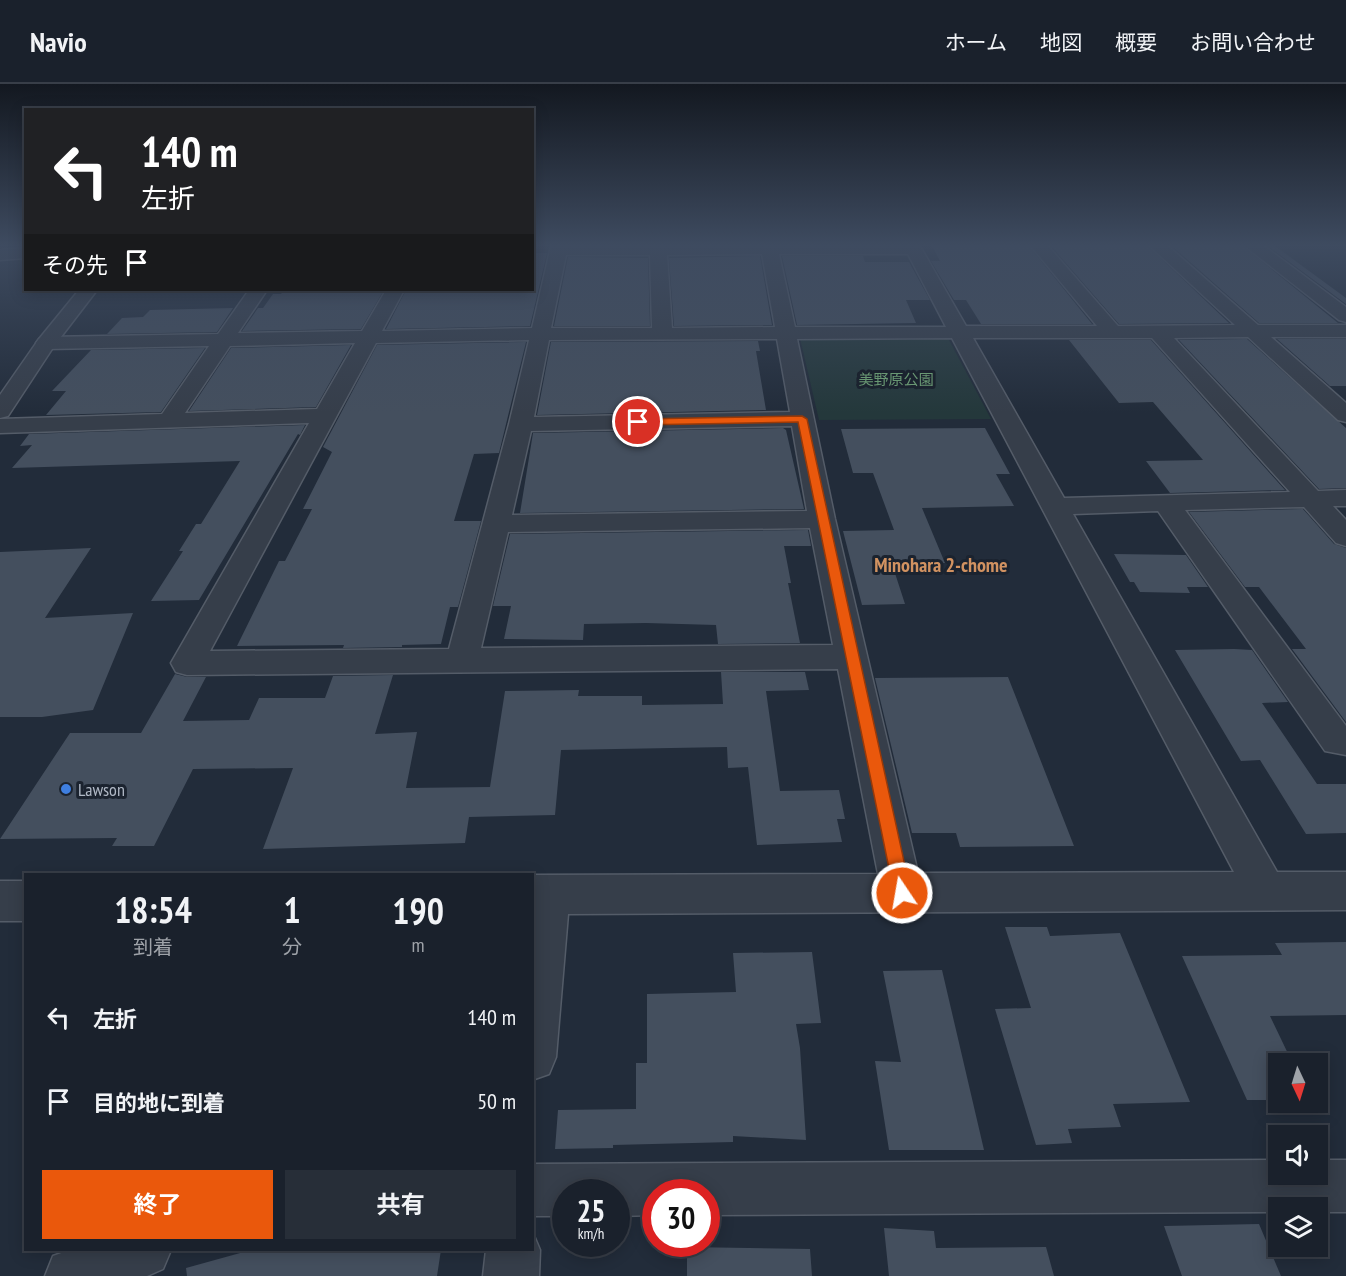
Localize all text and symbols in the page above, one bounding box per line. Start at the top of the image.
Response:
text: Navio [30,23,87,60]
text: ホーム [945,29,1007,56]
text: 地図 [1040,29,1082,56]
text: 概要 [1115,29,1157,56]
text: お問い合わせ [1190,29,1316,56]
text: 140 m [141,124,238,179]
icon: left [42,132,120,210]
text: 左折 [141,181,195,215]
icon: arrive [120,246,153,279]
text: その先 [42,251,108,279]
park label: 美野原公園 [858,370,934,389]
pin [612,396,663,447]
icon: arrive [621,405,654,438]
district label: Minohara 2-chome [874,552,1008,578]
place label: Lawson [78,778,125,801]
marker: Lawson [59,782,73,796]
position arrow [870,861,934,925]
text: 18:54 [114,886,192,933]
text: 1 [284,886,301,933]
text: 190 [392,887,444,934]
text: m [412,932,425,958]
text: 到着 [133,934,173,960]
text: 分 [282,934,302,960]
icon: left [42,1001,75,1034]
text: 140 m [467,1003,516,1031]
text: 左折 [93,1005,137,1033]
north arrow [1268,1053,1328,1113]
map controls [1268,1053,1328,1257]
icon: arrive [42,1085,75,1118]
text: 50 m [477,1087,516,1115]
text: 目的地に到着 [93,1089,225,1117]
button: sound [1268,1125,1328,1185]
button: 終了 [42,1170,273,1239]
button: 共有 [285,1170,516,1239]
speed limit sign: 30 [642,1179,720,1257]
text: 25 [577,1191,605,1230]
button: layers [1268,1197,1328,1257]
text: km/h [578,1224,604,1243]

